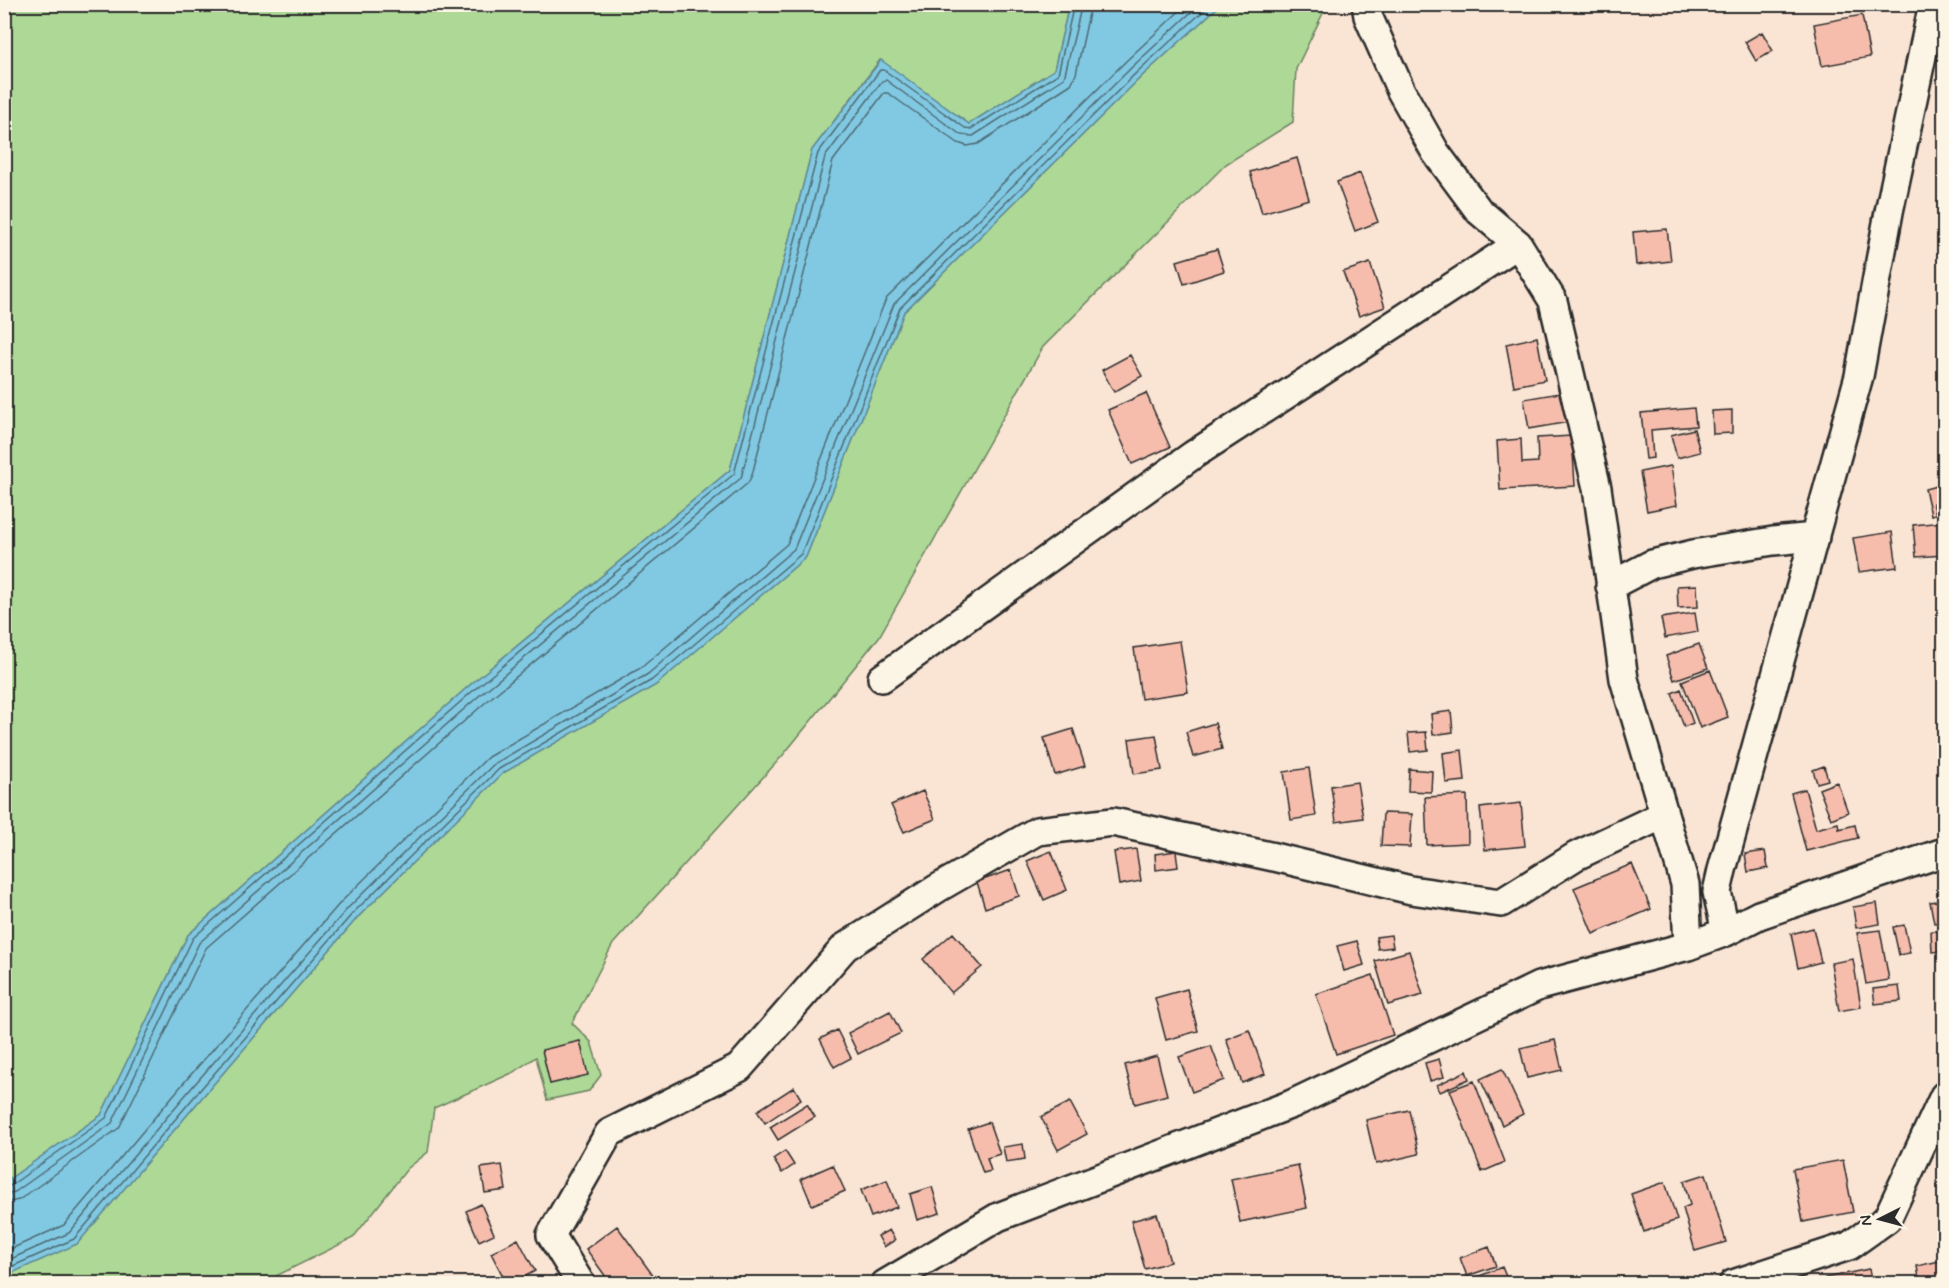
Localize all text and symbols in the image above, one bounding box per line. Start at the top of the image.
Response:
north arrow [1850,1189,1910,1249]
text: N [1856,1214,1878,1227]

